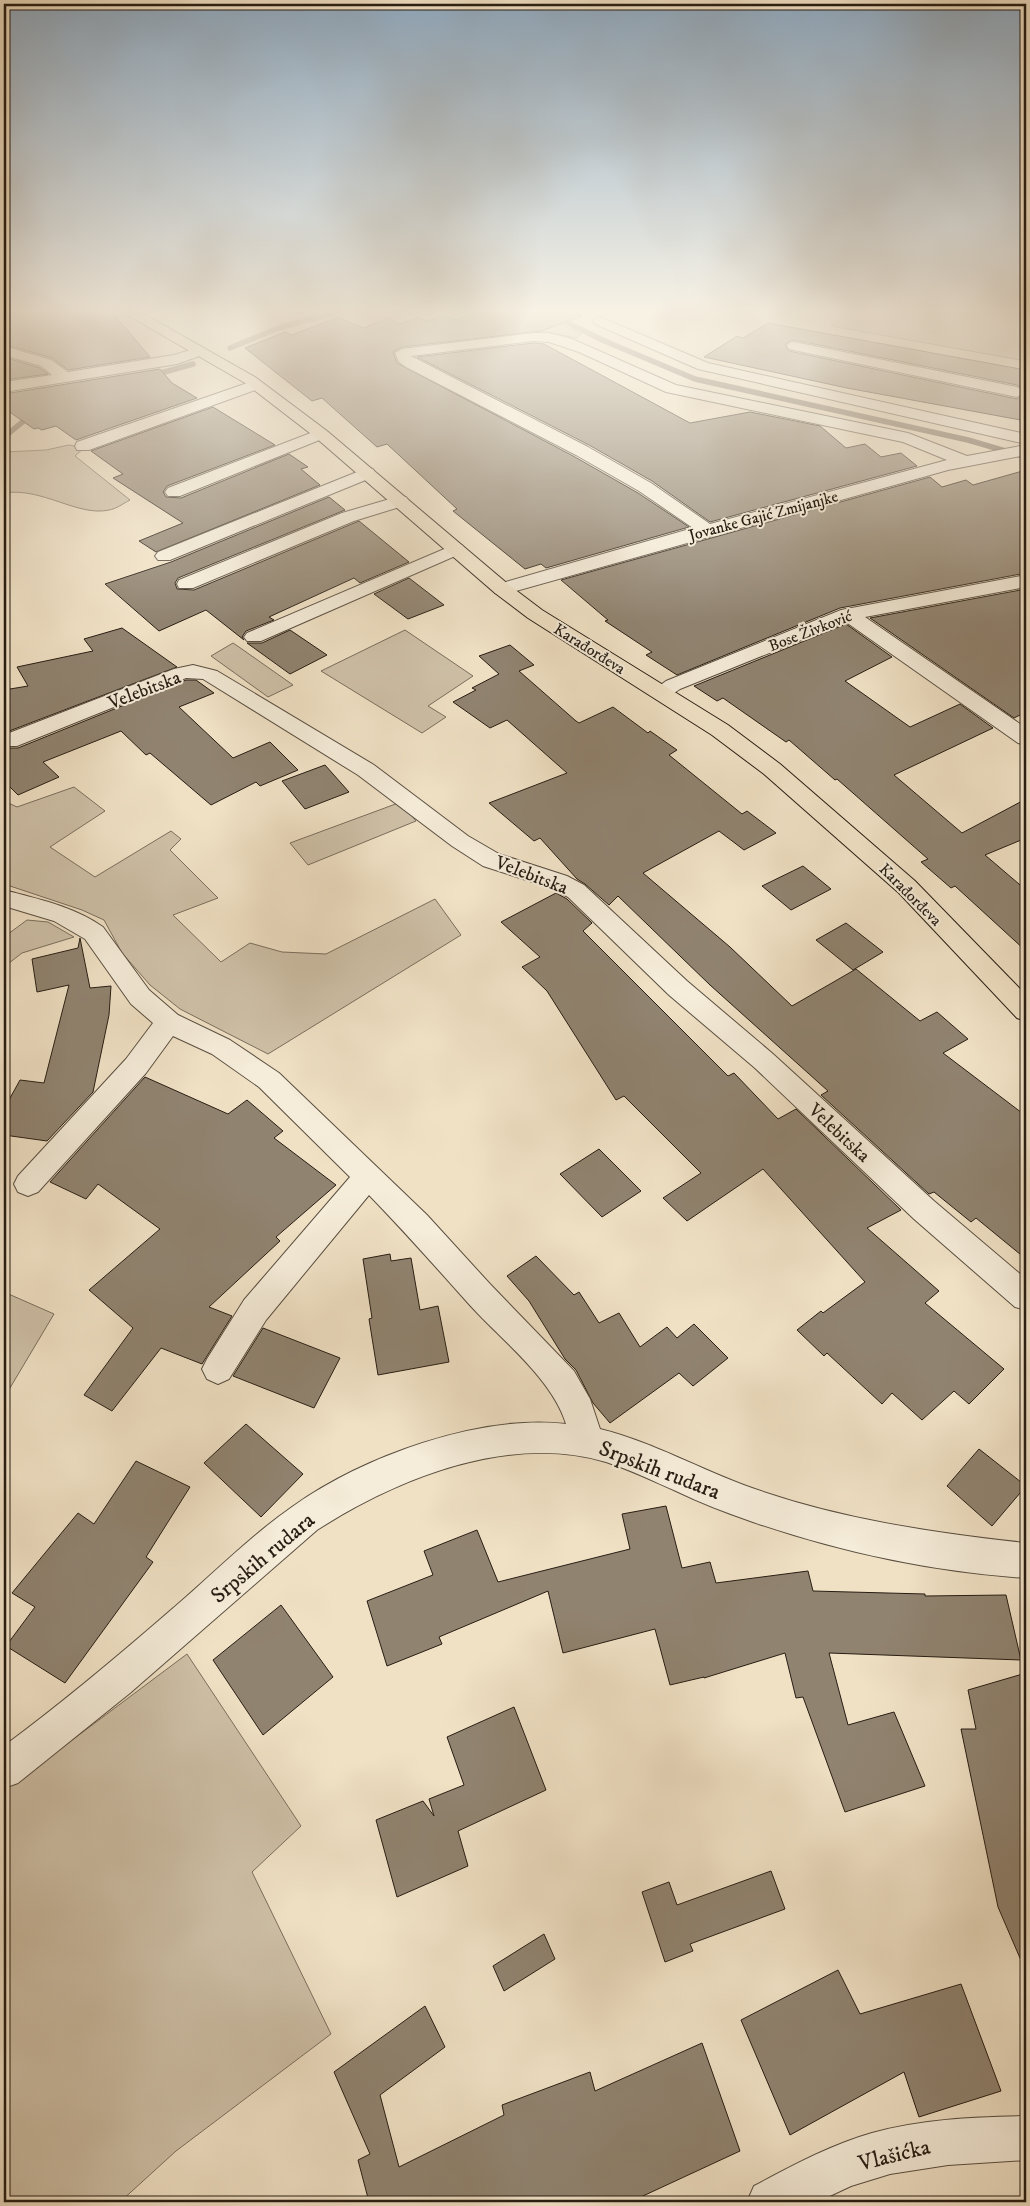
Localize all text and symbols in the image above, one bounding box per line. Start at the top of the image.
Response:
street label: Jovanke Gajić Zmijanjke [684,486,841,546]
street label: Bose Živković [766,606,855,656]
street label: Karađorđeva [550,619,629,679]
street label: Velebitska [104,666,184,715]
street label: Velebitska [491,851,571,900]
street label: Karađorđeva [875,859,946,931]
street label: Velebitska [803,1098,875,1167]
street label: Srpskih rudara [595,1435,724,1506]
street label: Srpskih rudara [205,1506,321,1609]
street label: Vlašićka [855,2133,934,2178]

